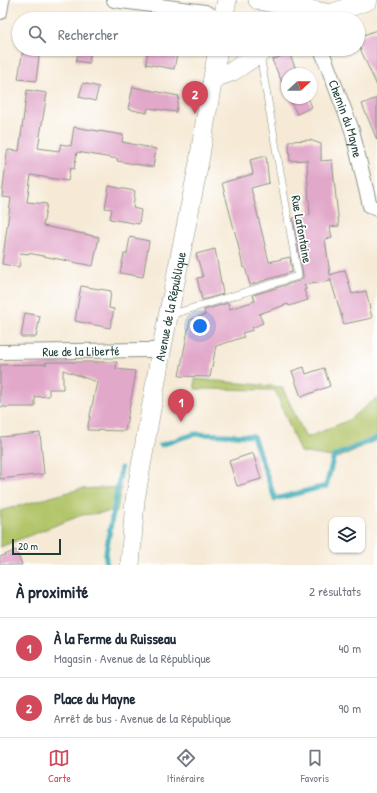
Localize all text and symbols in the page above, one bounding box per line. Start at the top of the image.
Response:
search box [12,12,365,56]
icon: search [26,23,48,45]
text: Rechercher [58,24,119,45]
north arrow [281,68,317,104]
street label: Chemin du Mayne [325,77,367,159]
pin: 2 [182,81,208,114]
street label: Rue Lafontaine [287,194,317,264]
street label: Avenue de la République [151,250,190,362]
your location [190,316,210,336]
street label: Rue de la Liberté [42,341,120,360]
pin: 1 [168,389,194,422]
map controls [329,517,365,553]
button: layers [329,517,365,553]
scale bar [12,537,61,556]
text: 20 m [18,539,38,553]
text: À proximité [16,580,88,603]
text: 2 résultats [309,582,361,600]
text: À la Ferme du Ruisseau [54,628,176,649]
text: 1 [27,639,31,657]
text: 40 m [338,639,361,657]
text: Magasin · Avenue de la République [54,649,211,667]
text: Place du Mayne [54,688,136,709]
text: 2 [26,699,32,717]
text: 90 m [339,699,361,717]
text: Arrêt de bus · Avenue de la République [54,709,231,727]
tab: Carte [48,747,71,785]
tab: Itinéraire [167,747,205,785]
tab: Favoris [301,747,329,785]

